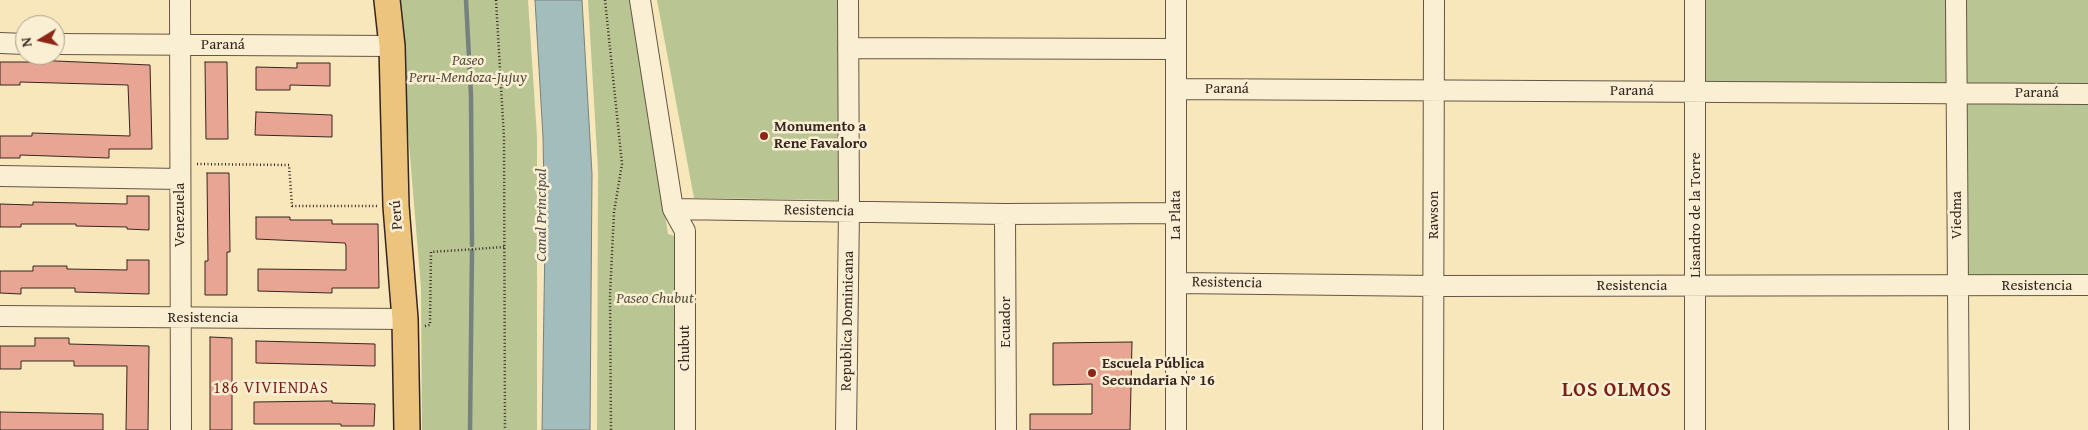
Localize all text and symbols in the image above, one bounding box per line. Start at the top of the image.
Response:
north arrow [15,15,65,65]
text: N [16,36,37,48]
street label: Paraná [201,36,245,54]
park label: Paseo Peru-Mendoza-Jujuy [409,52,527,87]
street label: Paraná [1205,80,1249,98]
street label: Paraná [1610,82,1654,100]
street label: Paraná [2015,84,2059,102]
place label: Monumento a Rene Favaloro [774,118,867,153]
marker: Monumento a Rene Favaloro [758,130,770,142]
street label: Lisandro de la Torre [1687,152,1705,278]
water label: Canal Principal [532,168,552,262]
street label: Venezuela [171,183,189,247]
street label: La Plata [1167,190,1185,240]
street label: Rawson [1425,191,1443,239]
street label: Viedma [1948,191,1966,239]
street label: Perú [387,200,407,230]
street label: Resistencia [784,201,854,221]
street label: Republica Dominicana [838,251,858,391]
street label: Resistencia [1192,273,1262,293]
street label: Resistencia [1597,277,1667,295]
street label: Resistencia [2002,277,2072,295]
park label: Paseo Chubut [616,290,694,308]
street label: Ecuador [997,296,1015,348]
street label: Resistencia [168,309,238,327]
street label: Chubut [676,325,694,371]
place label: Escuela Pública Secundaria N° 16 [1102,355,1215,390]
marker: Escuela Pública Secundaria N° 16 [1086,367,1098,379]
district label: 186 VIVIENDAS [211,379,331,399]
district label: LOS OLMOS [1561,379,1673,403]

